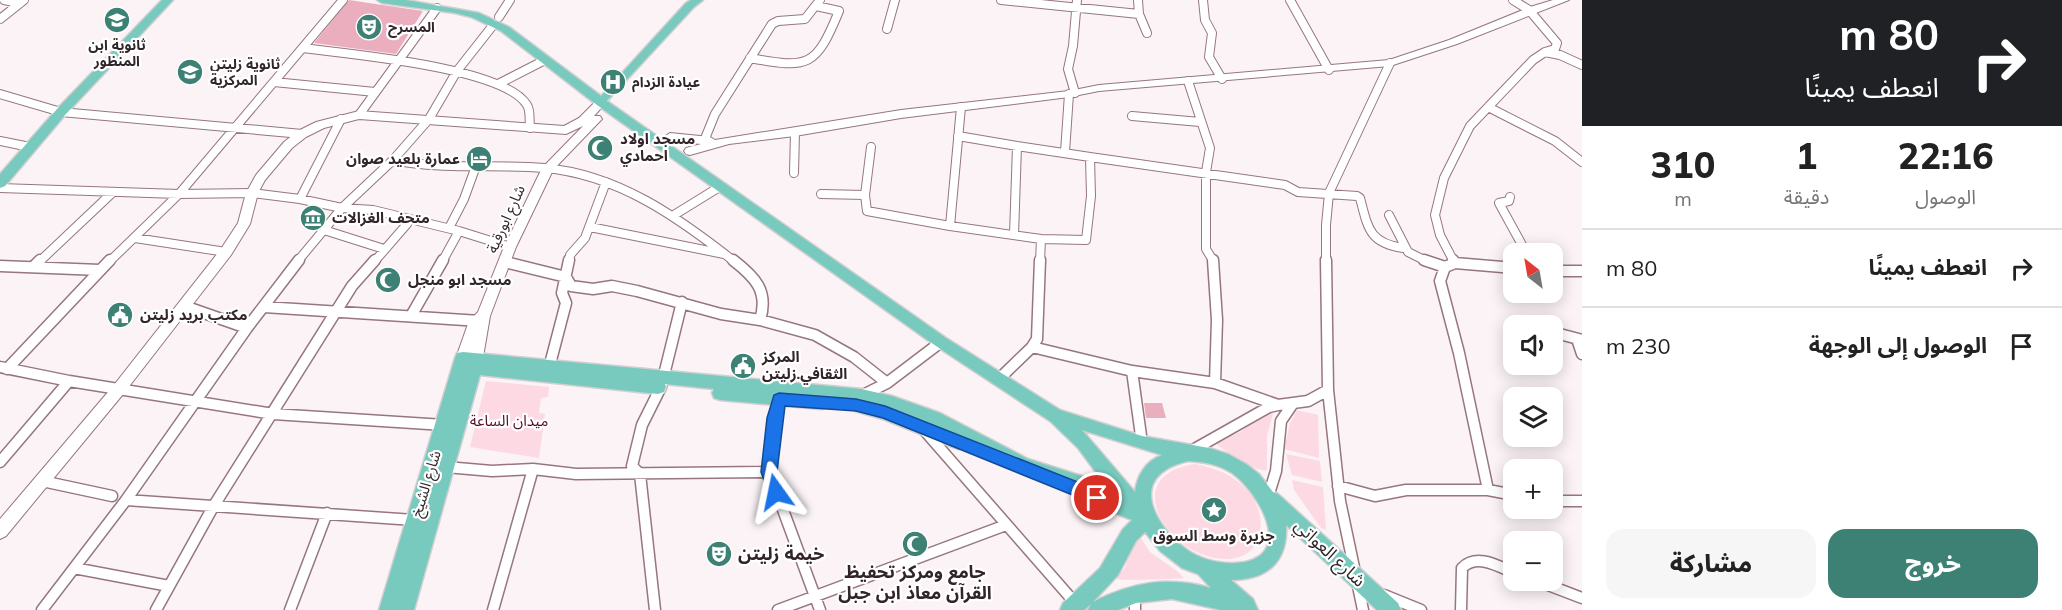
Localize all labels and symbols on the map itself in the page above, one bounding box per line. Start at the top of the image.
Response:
school or university icon: ثانوية ابن المنظور [102,5,132,35]
theatre icon: المسرح [354,12,384,42]
place label: المسرح [388,18,435,38]
place label: ثانوية ابن المنظور [88,36,146,70]
place label: ثانوية زليتن المركزية [210,55,281,89]
school or university icon: ثانوية زليتن المركزية [175,57,205,87]
hospital icon: عيادة الزدام [598,67,628,97]
place label: عيادة الزدام [632,73,700,93]
place label: مسجد اولاد احمادي [620,129,695,167]
mosque icon: مسجد اولاد احمادي [585,133,615,163]
hotel icon: عمارة بلعيد صوان [464,144,494,174]
place label: عمارة بلعيد صوان [346,149,460,168]
street label: شارع ابورقية [482,182,532,257]
museum icon: متحف الغزالات [298,203,328,233]
place label: متحف الغزالات [332,208,430,227]
north arrow [1503,243,1563,303]
mosque icon: مسجد ابو منجل [373,265,403,295]
place label: مسجد ابو منجل [408,270,512,289]
public building icon: مكتب بريد زليتن [105,300,135,330]
place label: مكتب بريد زليتن [140,305,247,324]
place label: المركز الثقافي.زليتن [761,347,847,385]
public building icon: المركز الثقافي.زليتن [728,351,758,381]
park label: ميدان الساعة [470,411,548,430]
street label: شارع الشيخ [406,448,448,520]
position arrow [744,460,808,524]
pin [1071,472,1122,523]
place icon: جزيرة وسط السوق [1199,495,1229,525]
street label: شارع العواتي [1288,514,1371,594]
place label: جزيرة وسط السوق [1153,526,1275,545]
mosque icon: جامع ومركز تحفيظ القرآن معاذ ابن جبل [900,529,930,559]
theatre icon: خيمة زليتن [704,539,734,569]
place label: خيمة زليتن [738,542,824,565]
place label: جامع ومركز تحفيظ القرآن معاذ ابن جبل [838,560,992,604]

